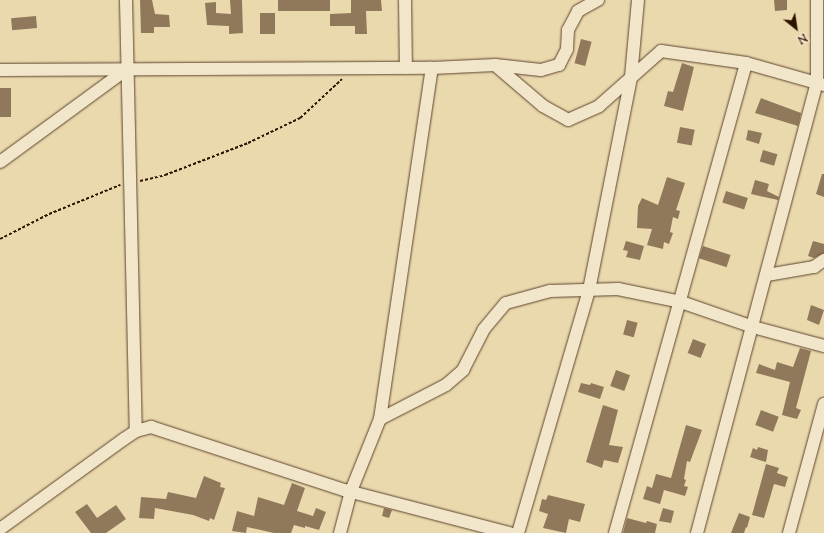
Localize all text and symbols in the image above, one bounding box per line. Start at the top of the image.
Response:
north arrow [776,8,816,48]
text: N [794,29,810,48]

